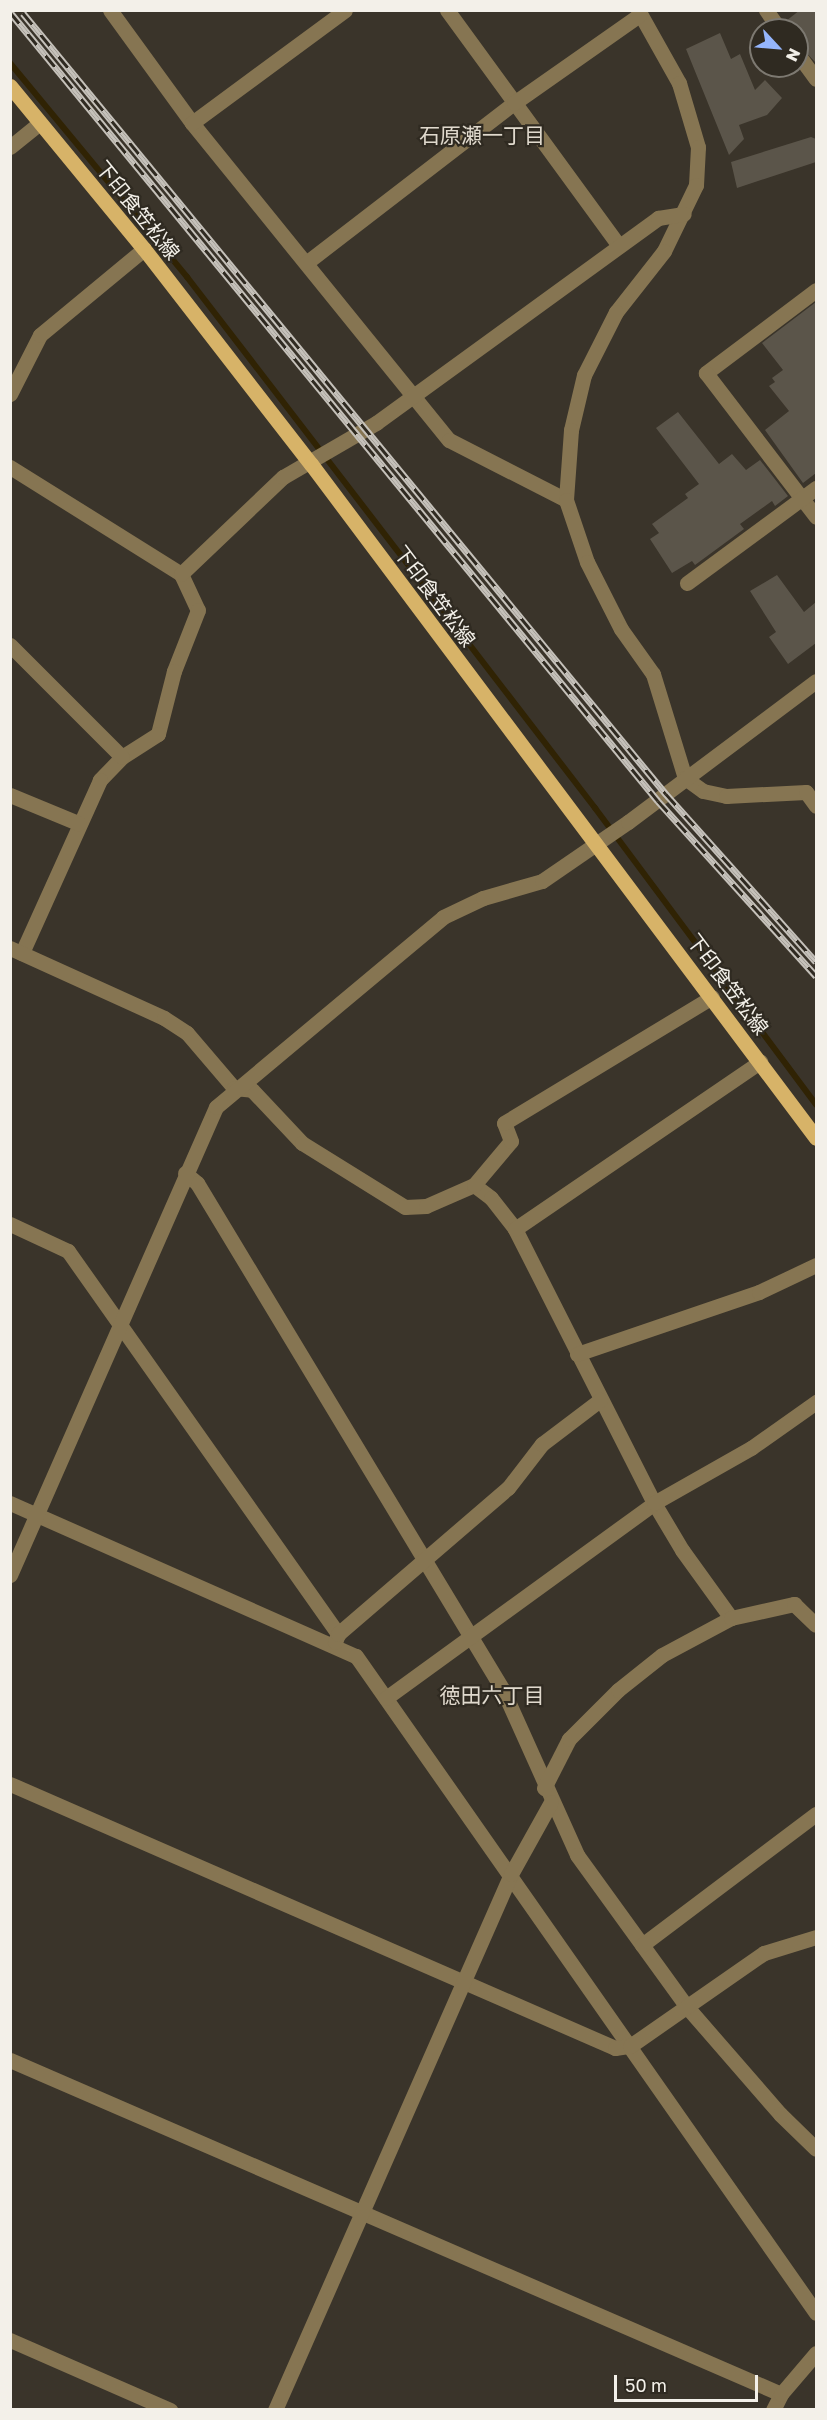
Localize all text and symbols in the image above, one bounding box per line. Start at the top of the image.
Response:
north arrow [749,18,809,78]
text: N [782,45,805,65]
district label: 石原瀬一丁目 [419,122,545,148]
street label: 下印食笠松線 [91,156,185,264]
street label: 下印食笠松線 [389,541,481,651]
street label: 下印食笠松線 [682,929,774,1039]
district label: 徳田六丁目 [440,1682,544,1708]
scale bar [617,2363,761,2401]
text: 50 m [625,2374,667,2396]

